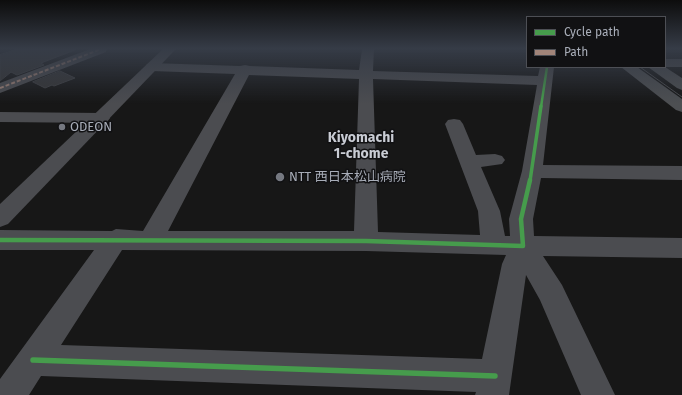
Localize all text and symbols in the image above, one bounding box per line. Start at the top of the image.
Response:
legend [526,16,666,68]
text: Cycle path [564,25,620,39]
text: Path [564,45,588,59]
place label: ODEON [70,119,112,135]
marker: ODEON [57,122,67,132]
district label: Kiyomachi 1-chome [328,130,394,162]
place label: NTT 西日本松山病院 [289,169,406,185]
marker: NTT 西日本松山病院 [274,171,286,183]

